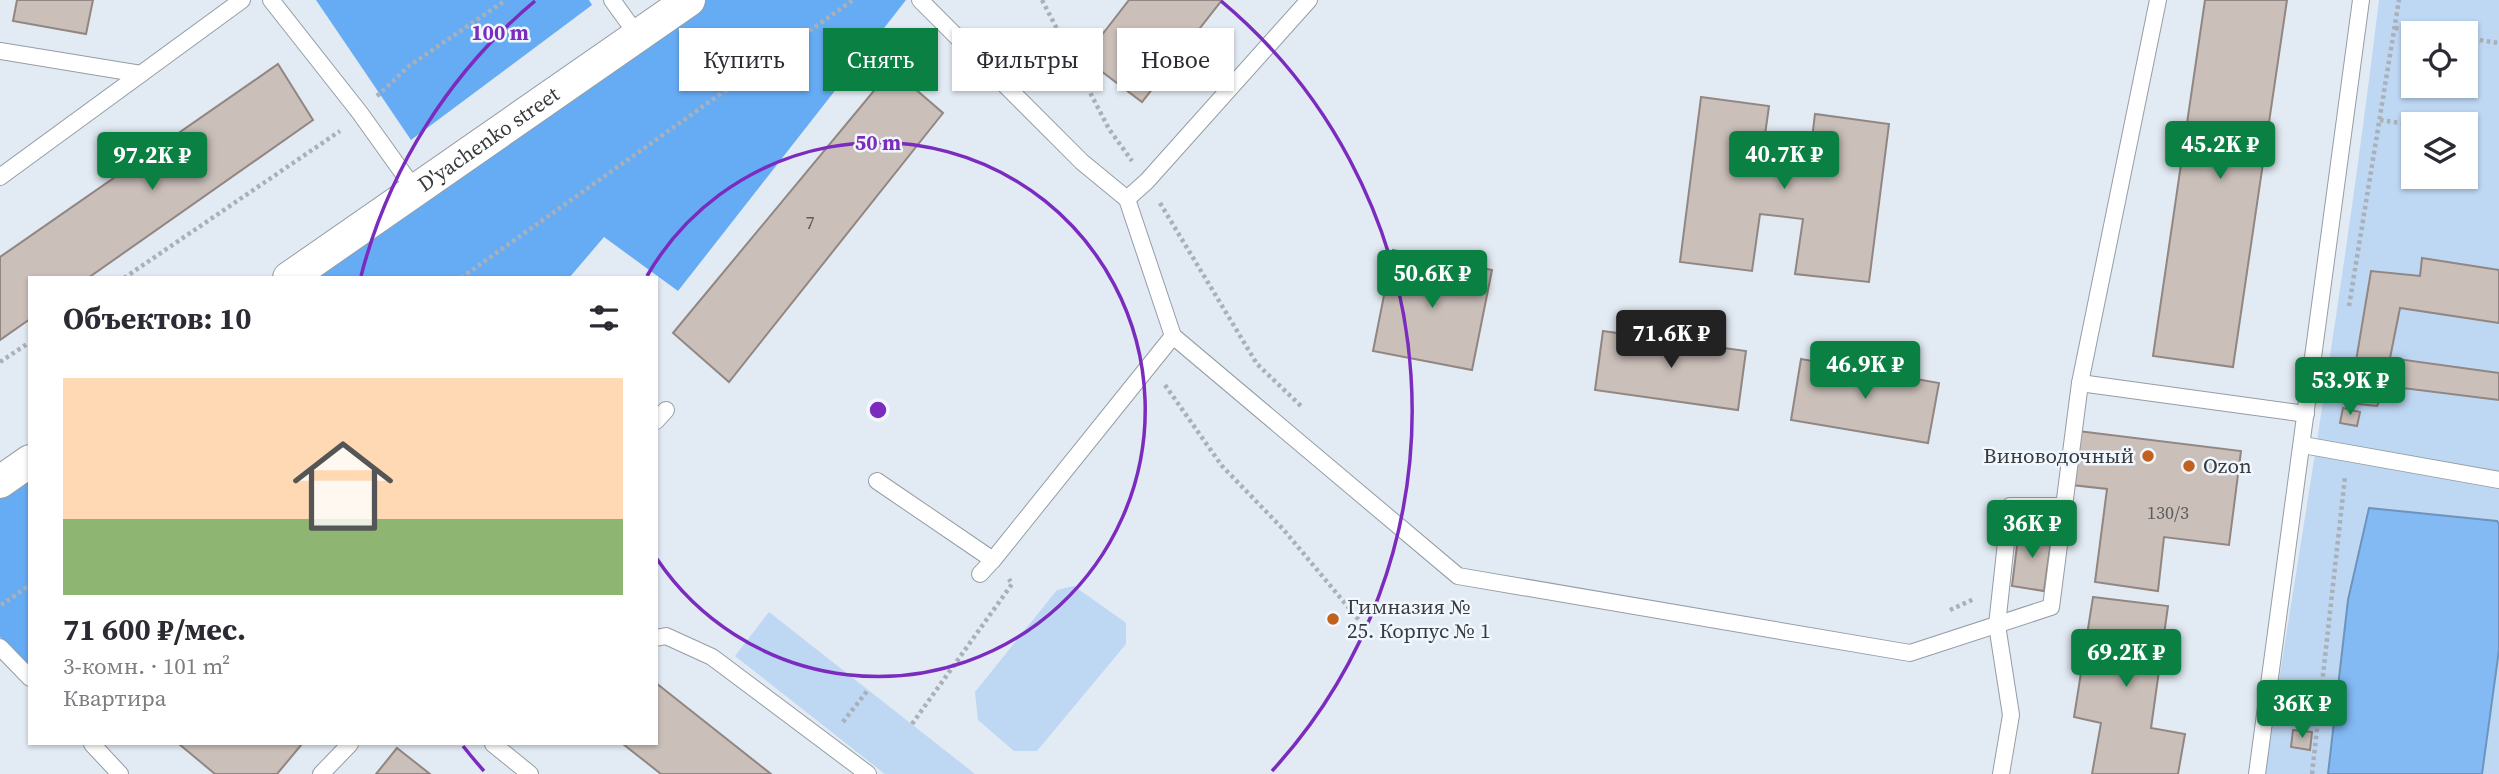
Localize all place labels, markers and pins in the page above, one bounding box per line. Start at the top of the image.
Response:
pin: 45.2K ₽ [2155,122,2285,181]
pin: 97.2K ₽ [87,132,217,192]
pin: 40.7K ₽ [1719,132,1849,191]
pin: 50.6K ₽ [1367,250,1497,310]
pin: 71.6K ₽ [1606,310,1736,370]
pin: 46.9K ₽ [1800,342,1930,401]
pin: 53.9K ₽ [2285,358,2415,417]
centre of rings [866,398,890,422]
place label: Виноводочный [1983,441,2134,470]
marker: Виноводочный [2140,448,2156,464]
place label: Ozon [2203,451,2252,480]
marker: Ozon [2181,458,2197,474]
pin: 36K ₽ [1983,500,2081,560]
place label: Гимназия № 25. Корпус № 1 [1347,592,1491,645]
marker: Гимназия № 25. Корпус № 1 [1325,611,1341,627]
pin: 69.2K ₽ [2061,630,2191,689]
pin: 36K ₽ [2253,680,2351,740]

